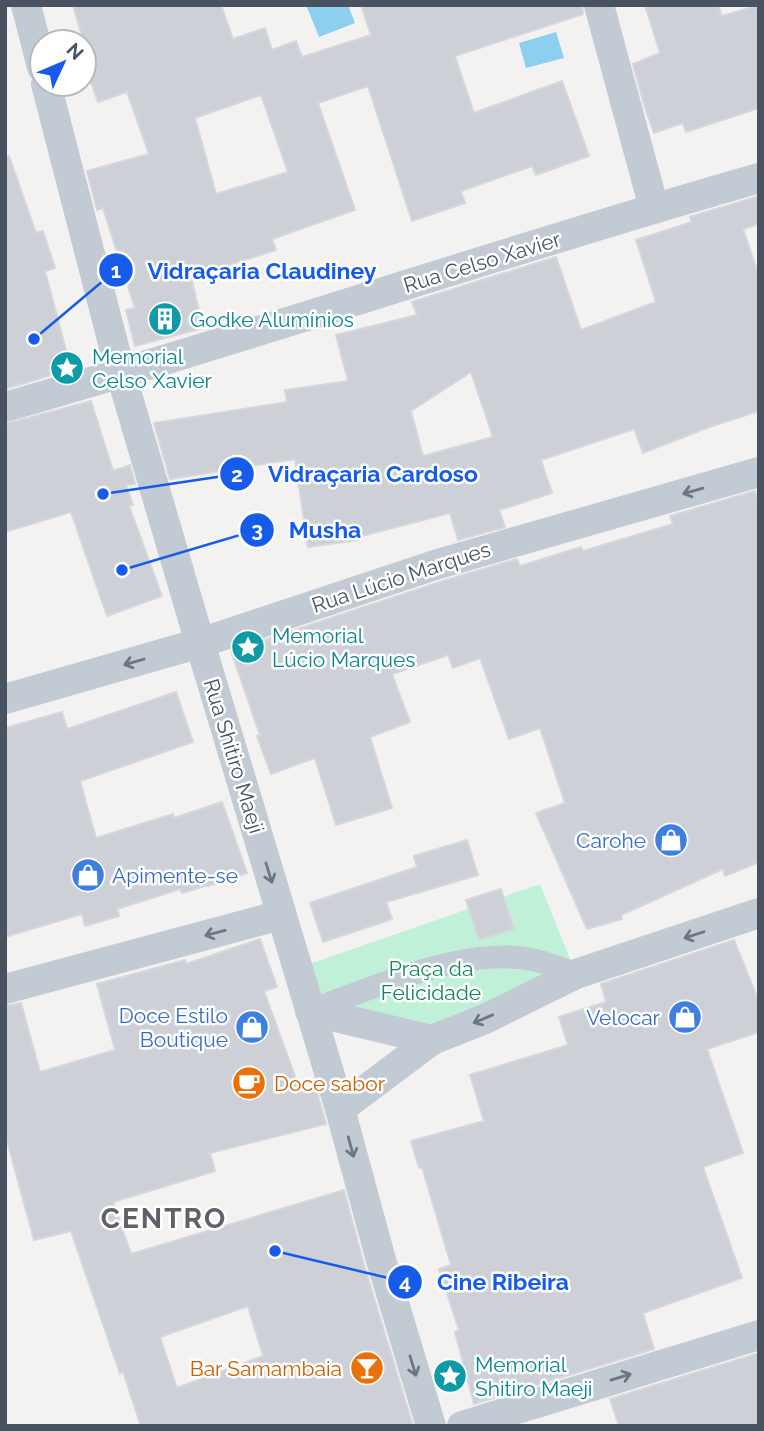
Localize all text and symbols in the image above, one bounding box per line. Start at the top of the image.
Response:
north arrow [28,28,98,98]
text: N [62,38,88,64]
street label: Rua Celso Xavier [401,226,564,298]
callout: Vidraçaria Claudiney [98,248,390,292]
text: Vidraçaria Claudiney [147,257,377,284]
text: 1 [111,258,121,283]
building icon: Godke Alumínios [146,300,184,338]
place label: Godke Alumínios [190,307,354,332]
place label: Memorial Celso Xavier [92,344,213,393]
place icon: Memorial Celso Xavier [48,349,86,387]
callout: Vidraçaria Cardoso [219,452,492,496]
text: Vidraçaria Cardoso [268,460,478,487]
text: 2 [231,462,243,487]
one-way arrow [682,485,705,498]
callout: Musha [240,508,376,552]
text: Musha [289,516,361,543]
text: 3 [251,517,263,542]
street label: Rua Lúcio Marques [309,536,493,618]
place label: Memorial Lúcio Marques [272,623,415,672]
place icon: Memorial Lúcio Marques [229,628,267,666]
one-way arrow [123,656,145,669]
street label: Rua Shitiro Maeji [199,676,269,836]
shop icon: Carohe [652,821,690,859]
place label: Carohe [576,828,646,853]
shop icon: Apimente-se [69,856,107,894]
one-way arrow [263,861,276,883]
place label: Apimente-se [112,863,238,888]
one-way arrow [205,927,227,940]
one-way arrow [683,929,705,942]
park label: Praça da Felicidade [381,956,481,1005]
shop icon: Velocar [666,998,704,1036]
place label: Doce Estilo Boutique [119,1003,228,1052]
place label: Velocar [586,1005,661,1030]
shop icon: Doce Estilo Boutique [233,1008,271,1046]
one-way arrow [473,1014,495,1027]
cafe icon: Doce sabor [230,1064,268,1102]
place label: Doce sabor [274,1071,386,1096]
one-way arrow [345,1136,358,1158]
district label: CENTRO [101,1202,227,1235]
callout: Cine Ribeira [388,1260,583,1304]
text: Cine Ribeira [437,1268,569,1295]
text: 4 [399,1269,411,1294]
bar icon: Bar Samambaia [348,1349,386,1387]
place label: Memorial Shitiro Maeji [475,1352,592,1401]
one-way arrow [407,1355,420,1377]
place label: Bar Samambaia [190,1356,342,1381]
place icon: Memorial Shitiro Maeji [431,1357,469,1395]
one-way arrow [610,1370,632,1382]

